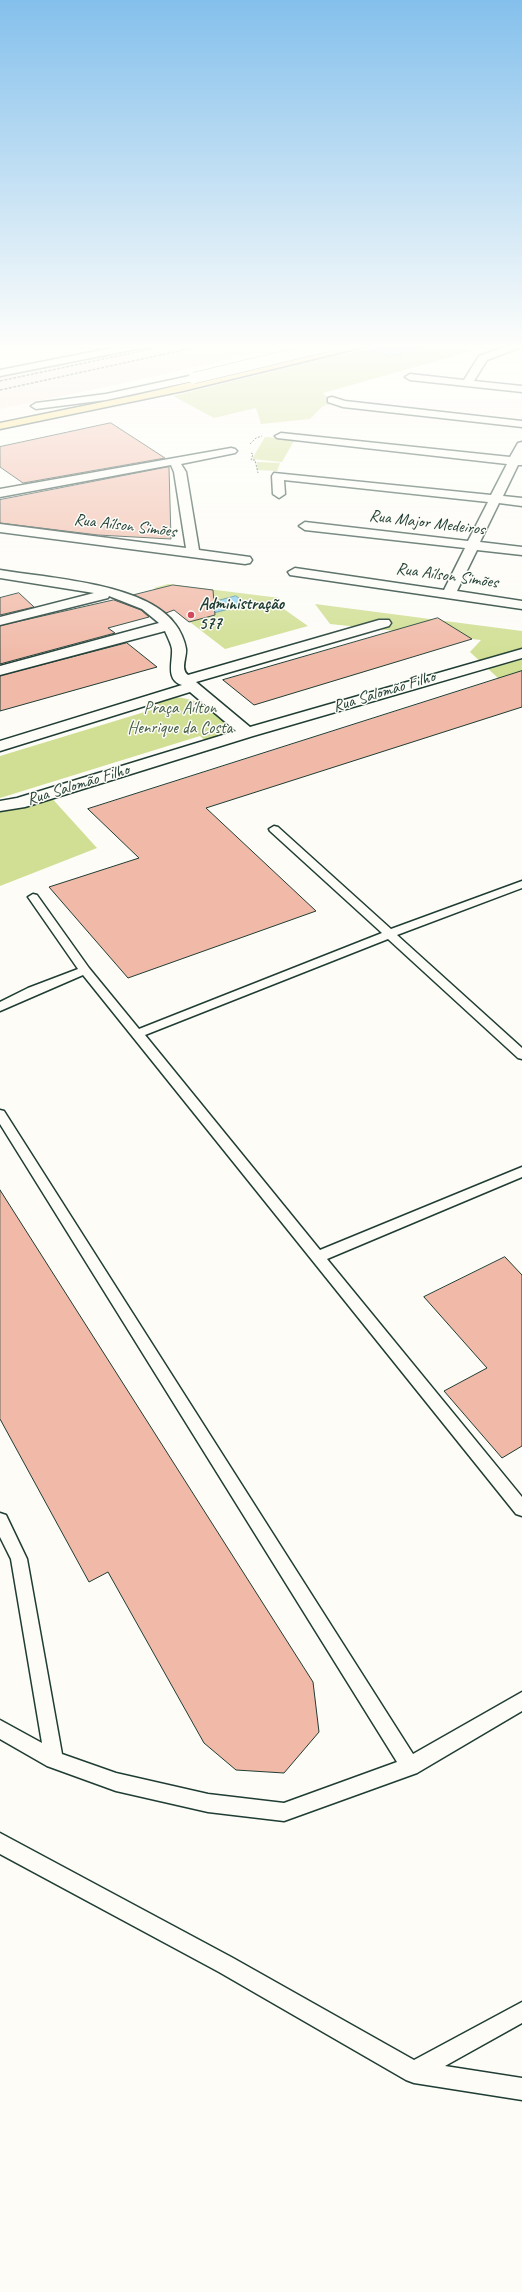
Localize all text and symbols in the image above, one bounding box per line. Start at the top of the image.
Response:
street label: Rua Major Medeiros [368,506,486,540]
street label: Rua Aílson Simões [73,510,177,542]
street label: Rua Aílson Simões [395,559,499,593]
place label: Administração 577 [199,595,284,635]
marker: Administração 577 [186,610,196,620]
street label: Rua Salomão Filho [330,667,438,717]
park label: Praça Aílton Henrique da Costa [128,699,232,739]
street label: Rua Salomão Filho [24,760,132,810]

